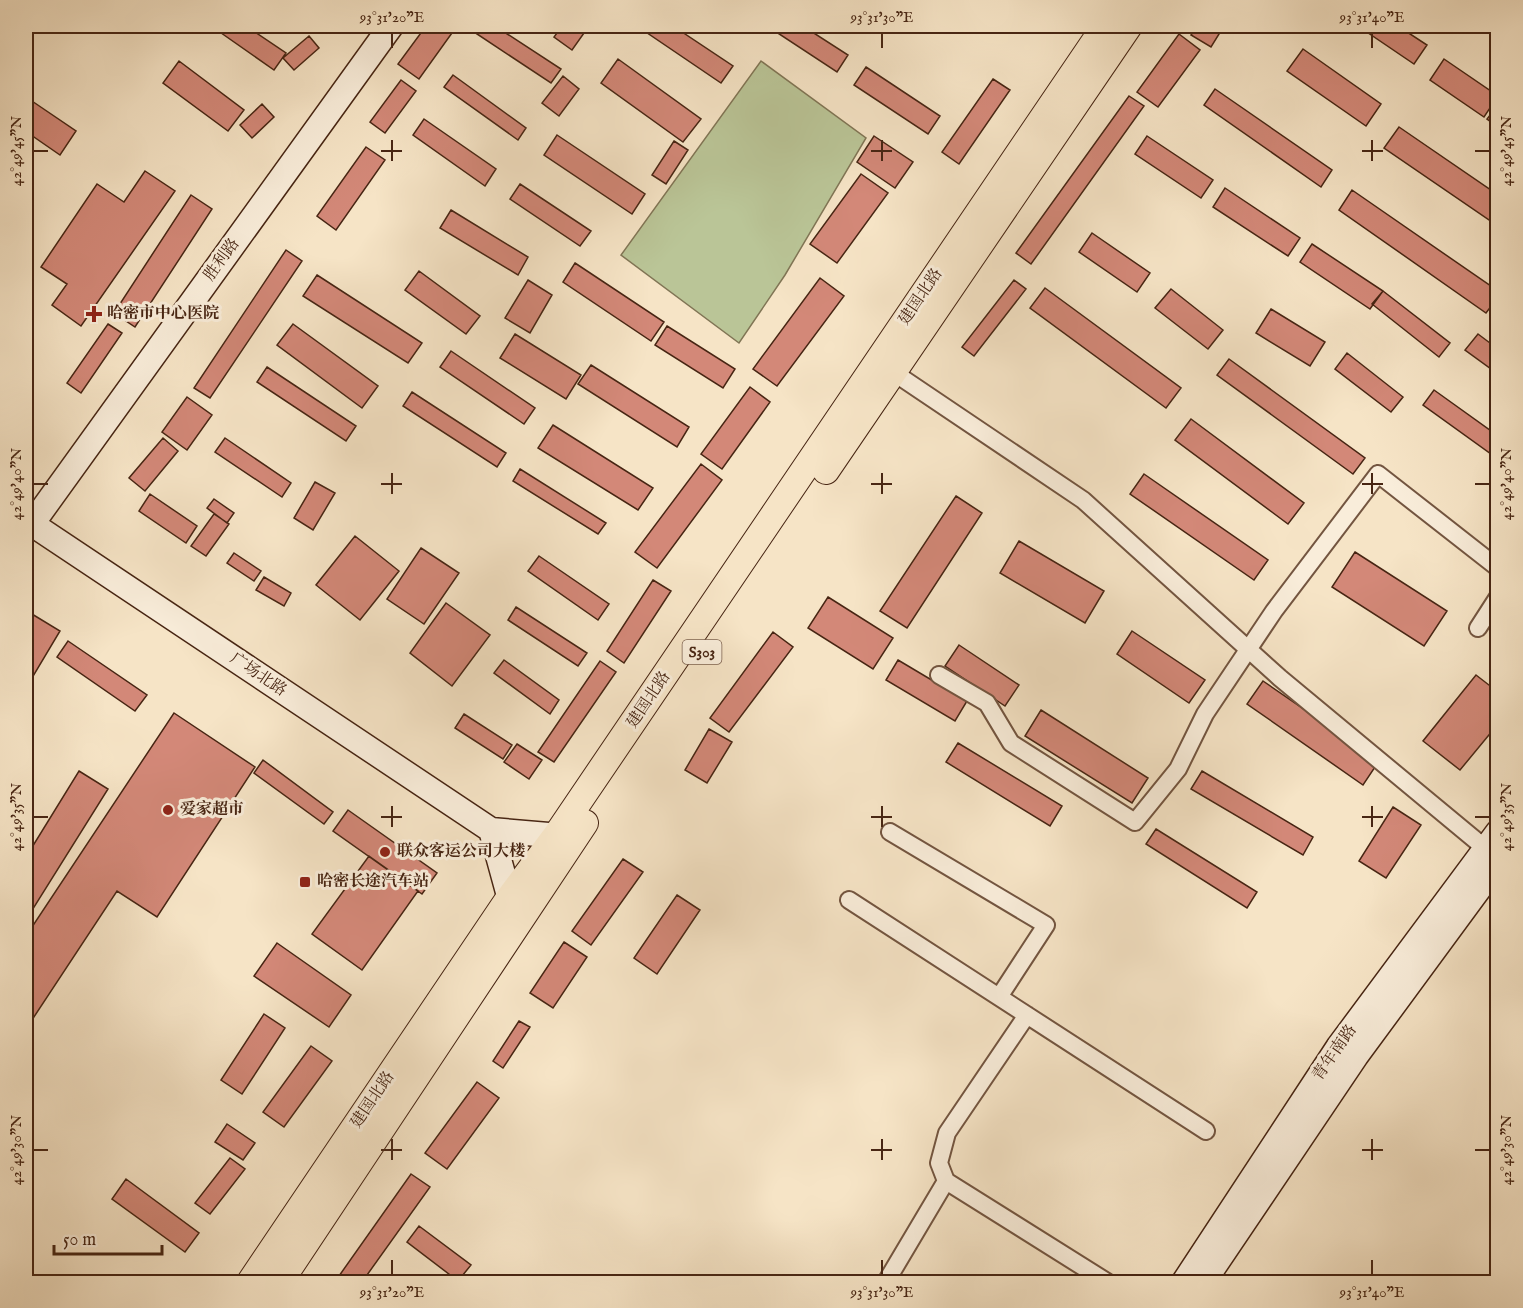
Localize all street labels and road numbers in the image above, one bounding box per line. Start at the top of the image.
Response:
street label: 胜利路 [200,235,244,285]
street label: 建国北路 [895,265,947,329]
road number: S303 [682,640,722,664]
street label: 广场北路 [226,649,290,701]
street label: 建国北路 [623,668,675,732]
street label: 青年南路 [1308,1021,1362,1085]
street label: 建国北路 [347,1068,399,1132]

